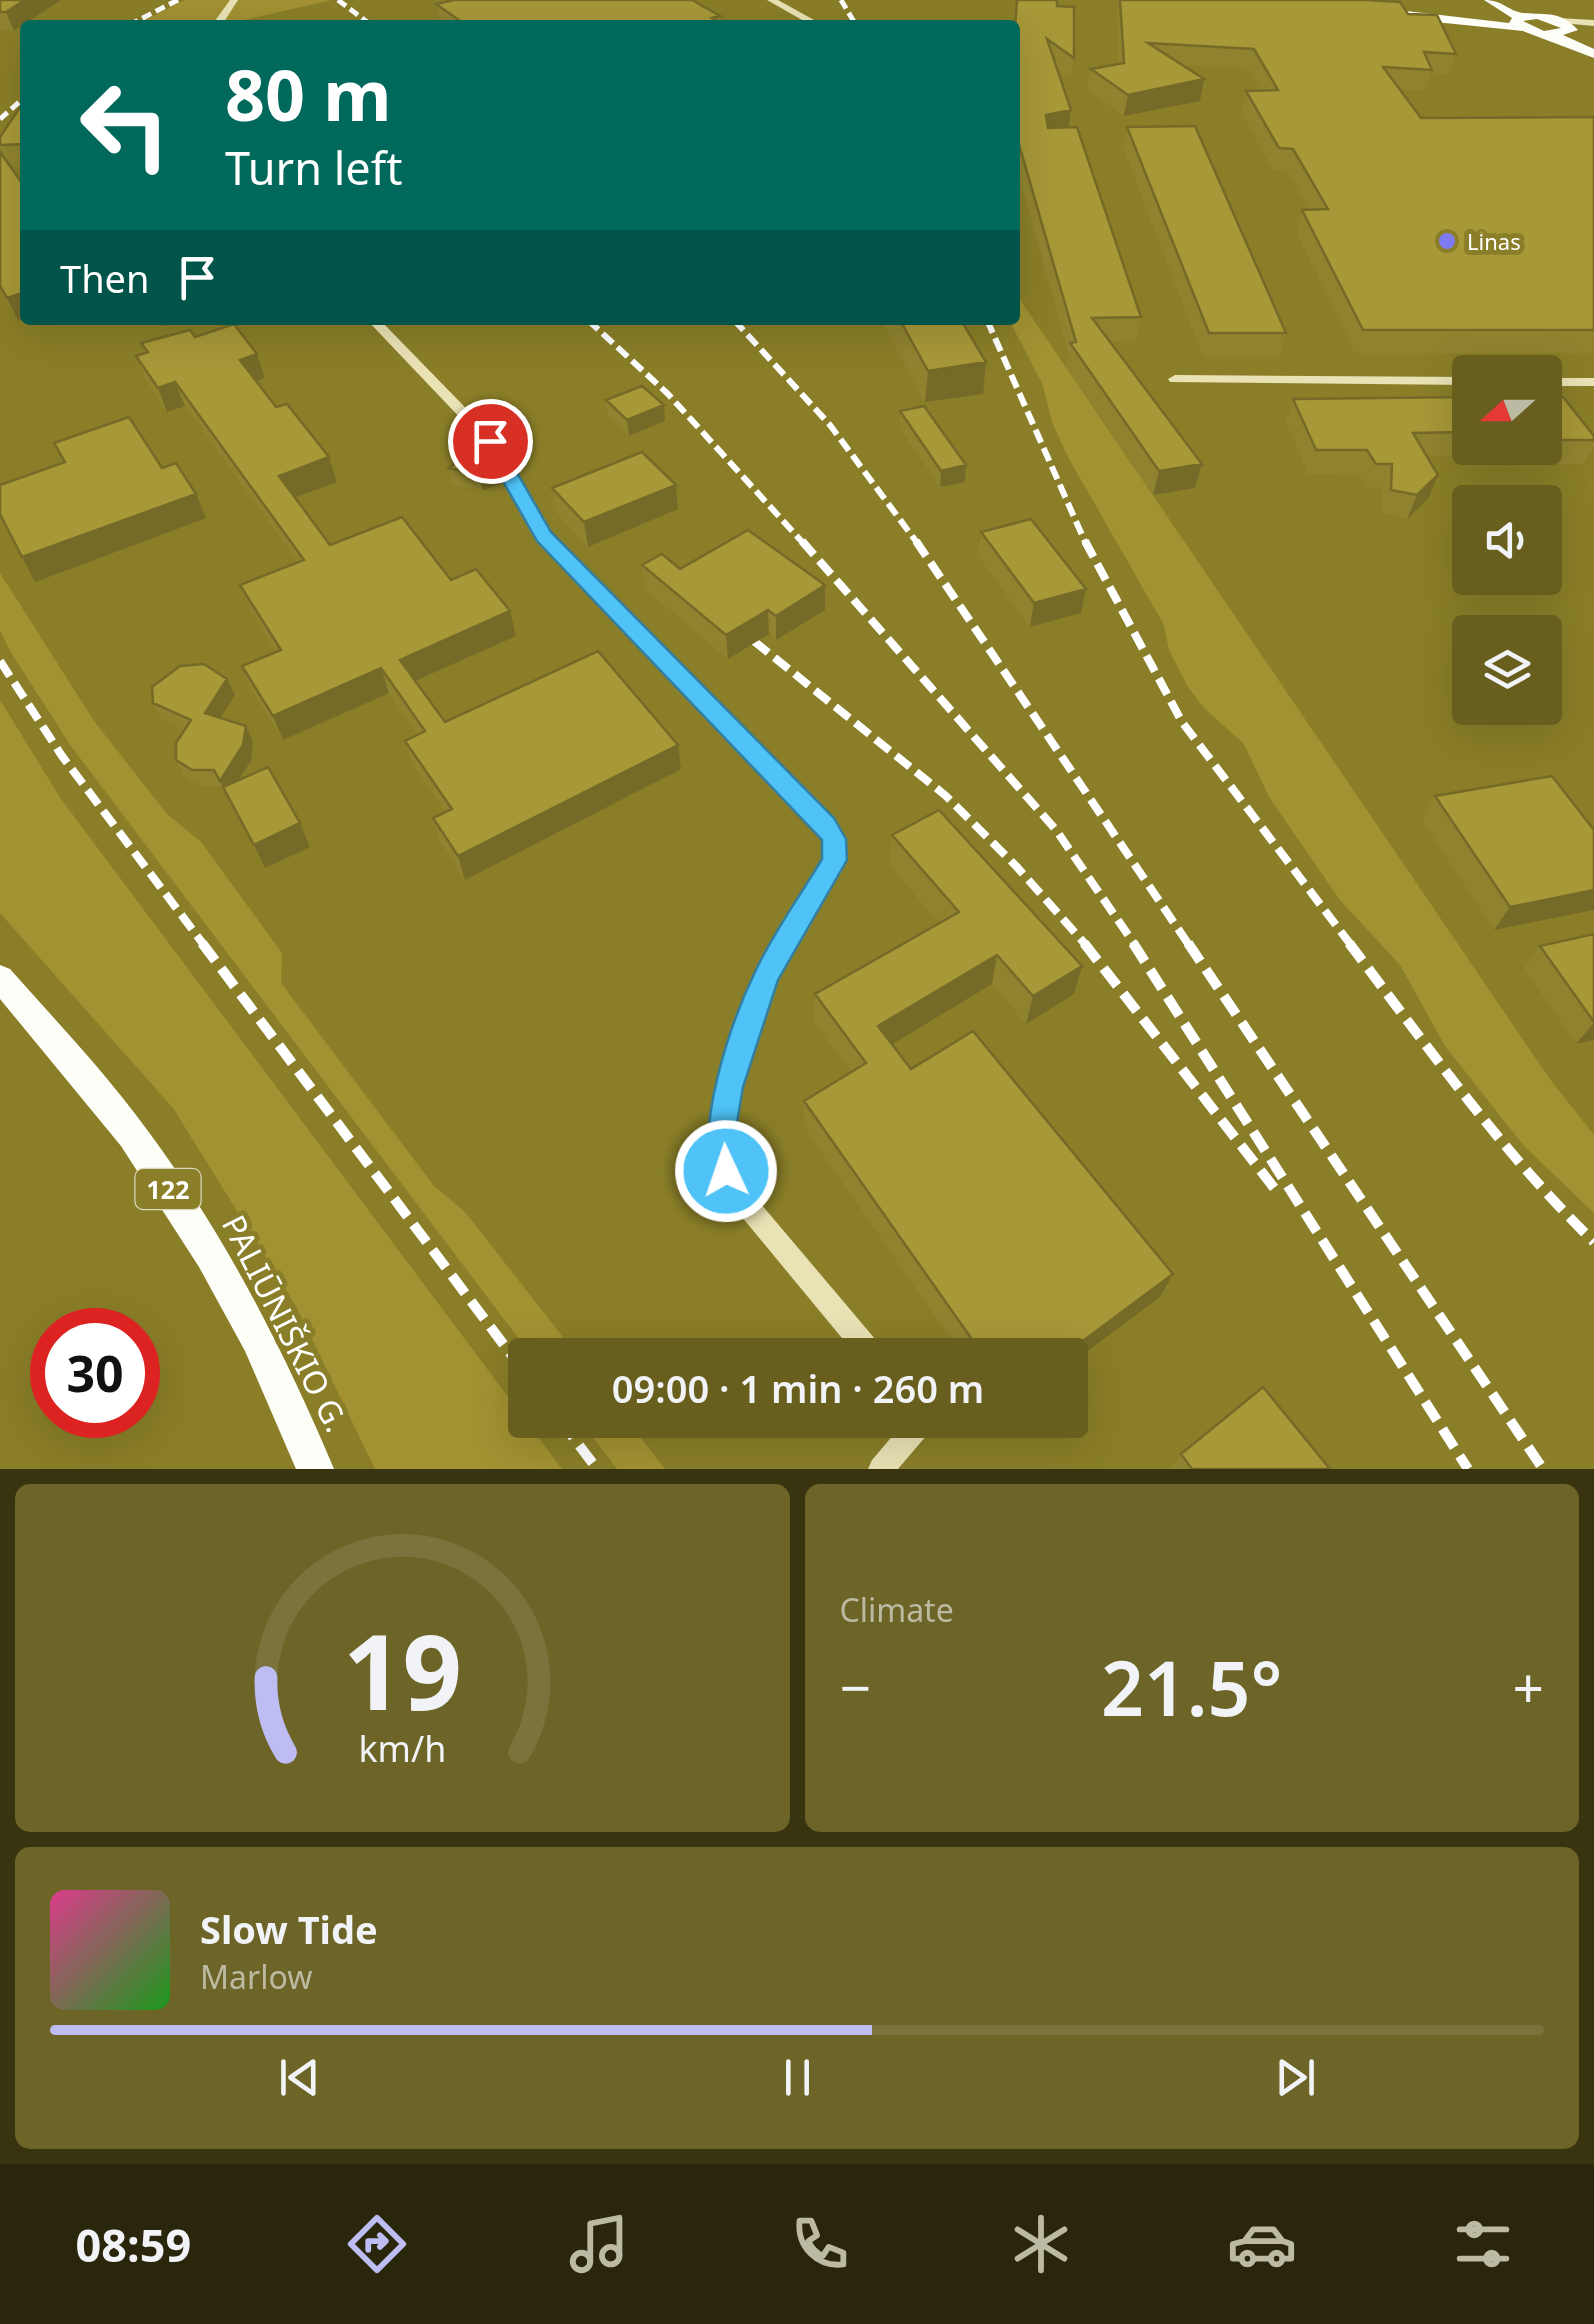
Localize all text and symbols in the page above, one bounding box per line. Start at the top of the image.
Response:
text: 80 m [225,46,392,142]
icon: left [60,60,190,190]
text: Turn left [225,137,402,198]
place label: Linas [1467,226,1521,256]
marker: Linas [1436,230,1458,252]
icon: arrive [170,250,225,305]
text: Then [60,252,150,304]
north arrow [1452,355,1562,465]
map controls [1452,355,1562,725]
pin [448,399,533,484]
icon: arrive [463,414,518,469]
button: sound [1452,485,1562,595]
button: layers [1452,615,1562,725]
position arrow [674,1119,778,1223]
road number: 122 [136,1169,200,1209]
street label: PALIŪNIŠKIO G. [213,1207,359,1439]
speed limit sign: 30 [30,1308,160,1438]
text: 09:00 · 1 min · 260 m [612,1362,984,1414]
text: Climate [840,1588,954,1631]
text: 19 [343,1599,462,1740]
text: 21.5° [1101,1636,1282,1738]
text: − [840,1649,871,1724]
text: + [1513,1649,1544,1724]
text: km/h [358,1724,446,1772]
text: Slow Tide [200,1903,378,1955]
text: Marlow [200,1955,312,1998]
icon: previous [272,2050,327,2105]
icon: pause [770,2050,825,2105]
icon: next [1268,2050,1323,2105]
icon: directions [342,2209,412,2279]
icon: music [564,2209,634,2279]
icon: phone [785,2209,855,2279]
icon: climate [1006,2209,1076,2279]
icon: car [1227,2209,1297,2279]
icon: filters [1448,2209,1518,2279]
text: 08:59 [76,2214,191,2275]

